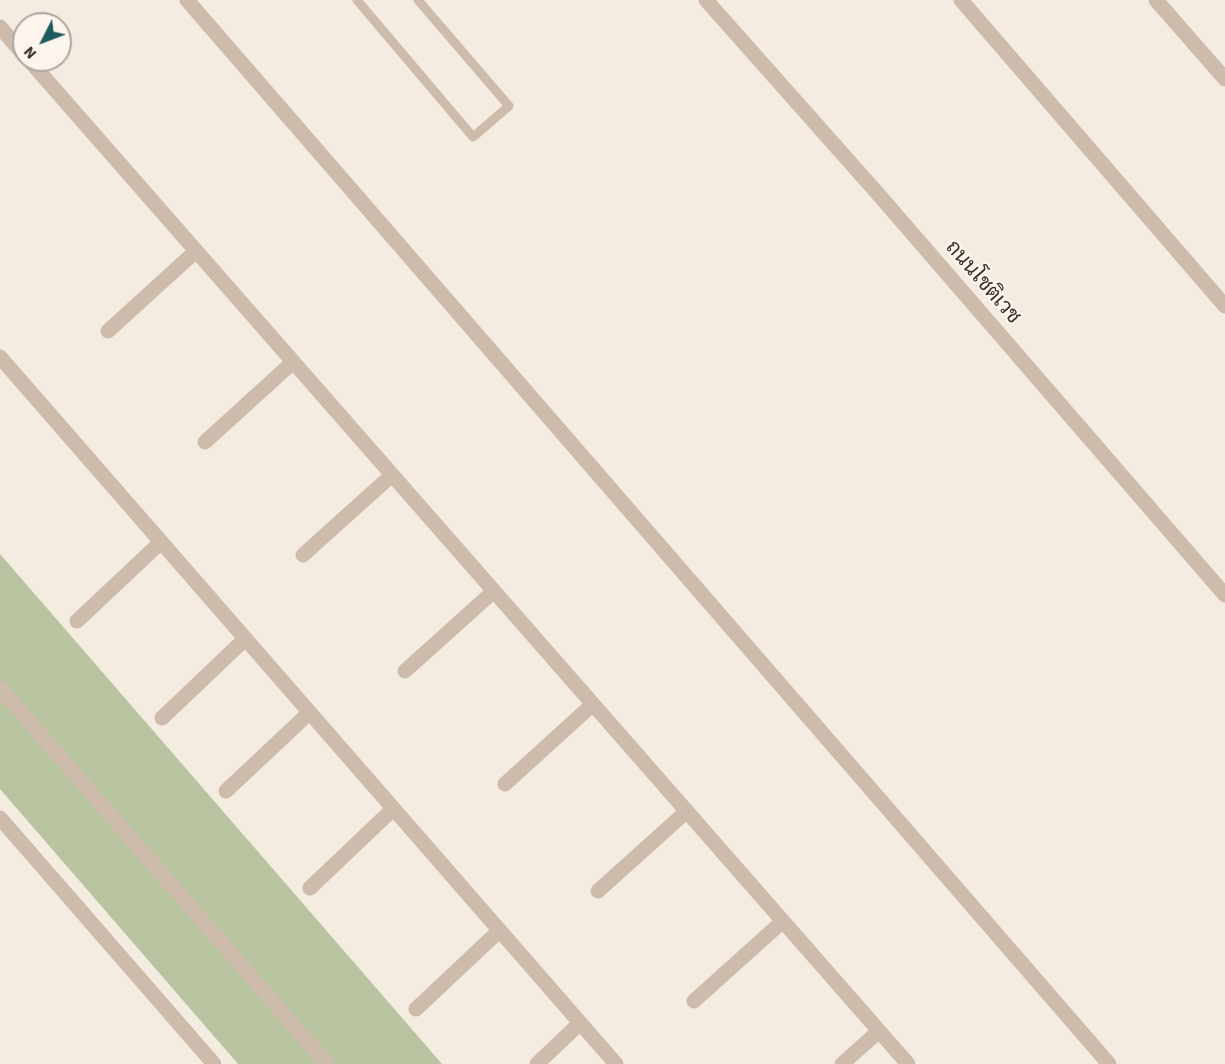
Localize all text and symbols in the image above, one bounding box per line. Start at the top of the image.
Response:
north arrow [12,12,72,72]
text: N [18,41,42,64]
street label: ถนนโชติเวช [939,236,1025,330]

